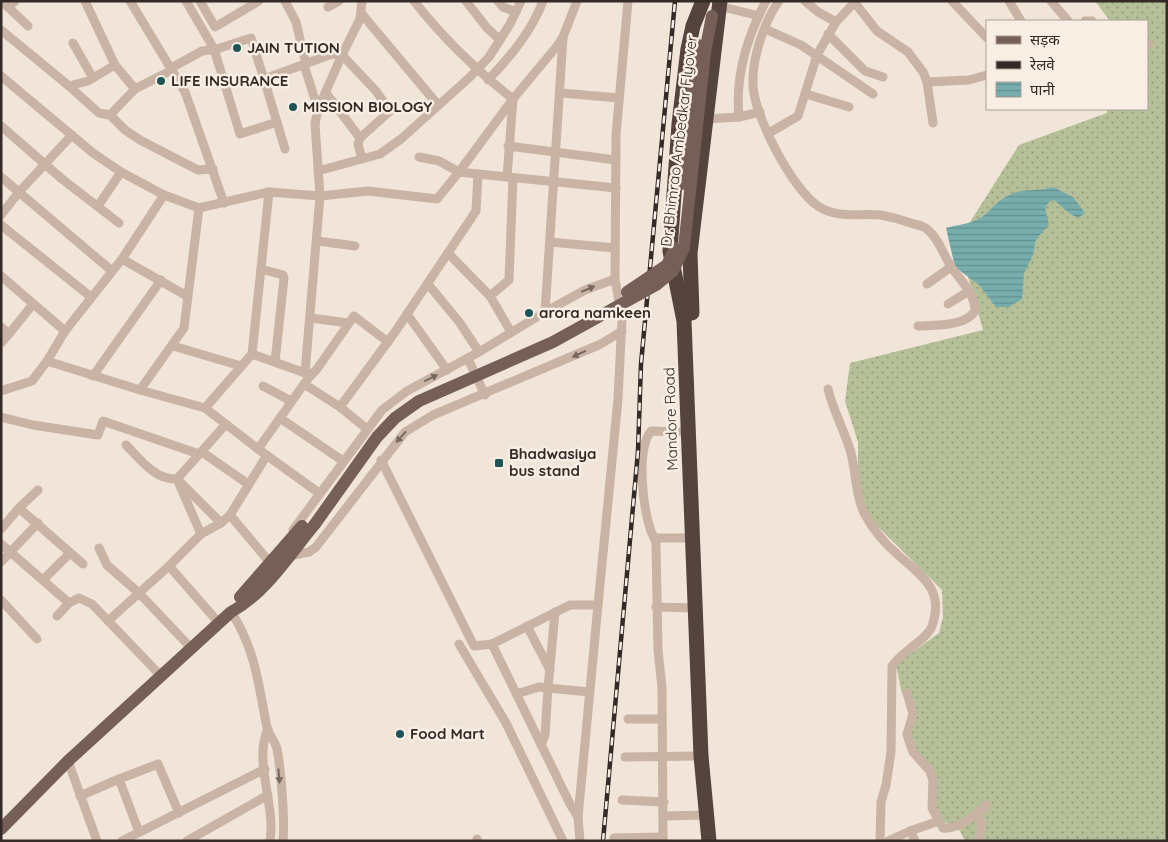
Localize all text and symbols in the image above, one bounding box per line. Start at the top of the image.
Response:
legend [986,20,1148,110]
text: सड़क [1030,30,1060,49]
street label: Dr. Bhimrao Ambedkar Flyover [656,34,701,248]
place label: JAIN TUTION [247,38,340,57]
marker: JAIN TUTION [231,42,243,54]
text: रेलवे [1029,55,1055,74]
place label: LIFE INSURANCE [171,71,288,90]
marker: LIFE INSURANCE [155,75,167,87]
text: पानी [1030,80,1056,99]
place label: MISSION BIOLOGY [303,97,432,116]
marker: MISSION BIOLOGY [287,101,299,113]
one-way arrow [581,285,595,293]
place label: arora namkeen [539,303,651,322]
marker: arora namkeen [523,307,535,319]
one-way arrow [572,351,586,359]
street label: Mandore Road [659,367,682,471]
one-way arrow [424,374,438,382]
one-way arrow [395,431,407,443]
place label: Bhadwasiya bus stand [509,444,596,480]
marker: Bhadwasiya bus stand [493,457,505,469]
place label: Food Mart [410,724,485,743]
marker: Food Mart [394,728,406,740]
one-way arrow [276,768,284,784]

